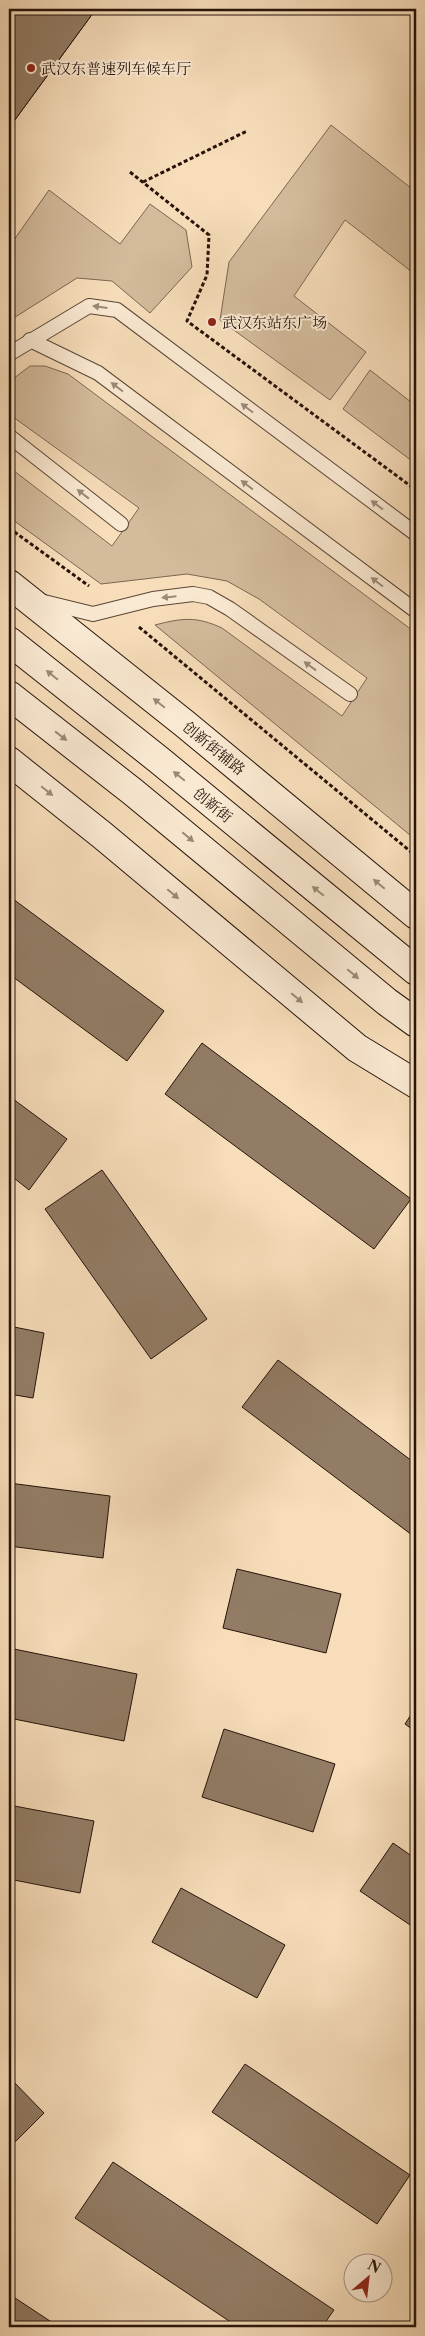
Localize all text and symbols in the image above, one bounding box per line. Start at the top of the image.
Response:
place label: 武汉东普速列车候车厅 [41,59,191,78]
marker: 武汉东普速列车候车厅 [25,62,37,74]
one-way arrow [92,303,108,311]
place label: 武汉东站东广场 [222,313,327,332]
marker: 武汉东站东广场 [206,316,218,328]
one-way arrow [111,382,124,393]
one-way arrow [241,402,254,413]
one-way arrow [241,479,254,490]
one-way arrow [77,489,90,500]
one-way arrow [370,500,384,510]
one-way arrow [370,577,384,587]
one-way arrow [161,593,177,601]
one-way arrow [303,661,317,671]
one-way arrow [46,669,59,680]
one-way arrow [152,697,165,708]
street label: 创新街辅路 [179,717,249,779]
one-way arrow [54,730,67,741]
one-way arrow [173,771,186,782]
street label: 创新街 [190,783,236,827]
one-way arrow [40,786,53,797]
one-way arrow [181,832,194,843]
one-way arrow [373,878,385,890]
one-way arrow [312,885,325,896]
one-way arrow [166,889,179,900]
one-way arrow [347,969,360,980]
one-way arrow [291,993,304,1004]
north arrow [342,2254,392,2304]
text: N [365,2256,384,2277]

